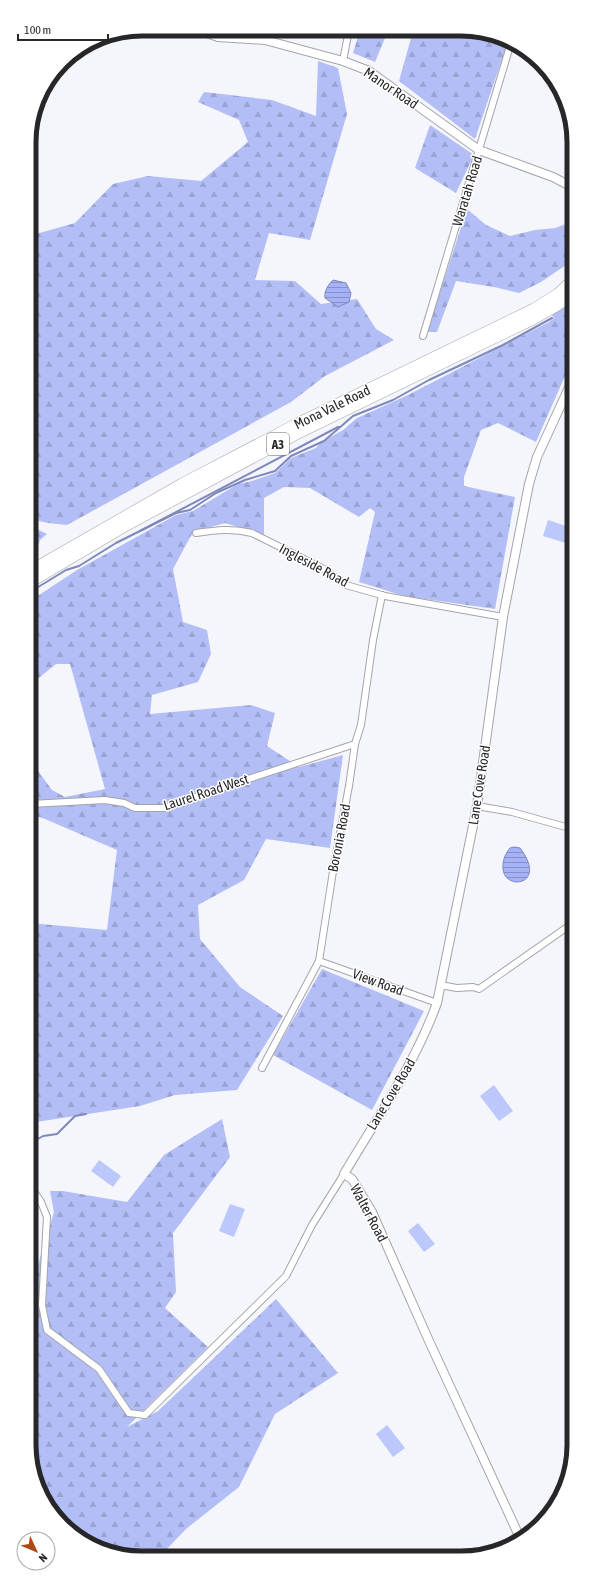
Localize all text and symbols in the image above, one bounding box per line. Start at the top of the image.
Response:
scale bar [18,16,108,42]
text: 100 m [24,23,51,37]
street label: Manor Road [361,64,421,112]
street label: Waratah Road [449,154,485,228]
street label: Mona Vale Road [291,382,373,432]
road number: A3 [267,433,289,455]
street label: Ingleside Road [277,540,351,590]
street label: Lane Cove Road [465,744,493,826]
street label: Laurel Road West [161,771,251,813]
street label: Boronia Road [325,803,353,873]
street label: View Road [350,965,406,999]
street label: Lane Cove Road [363,1055,419,1133]
street label: Walter Road [347,1181,391,1245]
north arrow [16,1531,56,1571]
text: N [37,1551,50,1564]

